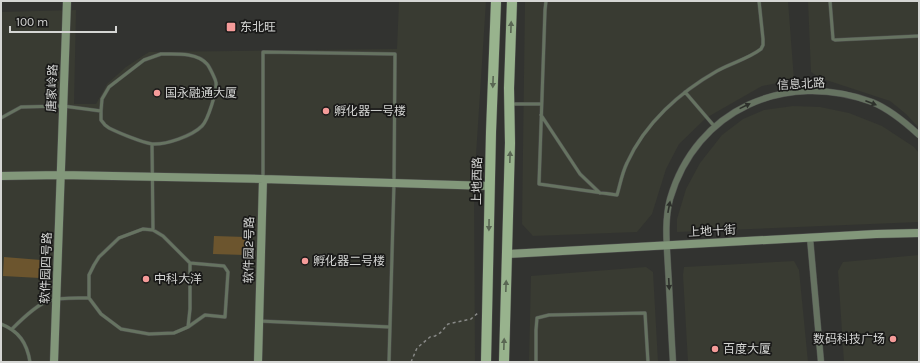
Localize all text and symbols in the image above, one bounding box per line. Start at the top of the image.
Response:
scale bar [10,8,116,34]
text: 100 m [16,15,48,29]
place label: 东北旺 [240,20,276,34]
one-way arrow [508,20,514,33]
marker: 东北旺 [225,21,237,33]
street label: 唐家岭路 [44,64,60,112]
one-way arrow [490,76,496,89]
street label: 信息北路 [777,76,825,92]
place label: 国永融通大厦 [165,86,237,100]
marker: 国永融通大厦 [152,88,162,98]
one-way arrow [866,100,878,106]
one-way arrow [739,103,751,109]
place label: 孵化器一号楼 [334,104,406,118]
marker: 孵化器一号楼 [321,106,331,116]
one-way arrow [507,150,513,163]
street label: 上地西路 [470,157,484,205]
one-way arrow [666,200,672,213]
street label: 软件园2号路 [241,216,257,284]
one-way arrow [486,219,492,232]
street label: 上地十街 [688,223,736,239]
street label: 软件园四号路 [38,232,54,304]
place label: 孵化器二号楼 [313,254,385,268]
marker: 孵化器二号楼 [300,256,310,266]
place label: 中科大洋 [154,272,202,286]
marker: 中科大洋 [141,274,151,284]
one-way arrow [666,278,672,291]
one-way arrow [503,279,509,292]
place label: 数码科技广场 [813,332,885,346]
marker: 数码科技广场 [888,334,898,344]
one-way arrow [501,337,507,350]
place label: 百度大厦 [723,342,771,356]
marker: 百度大厦 [710,344,720,354]

